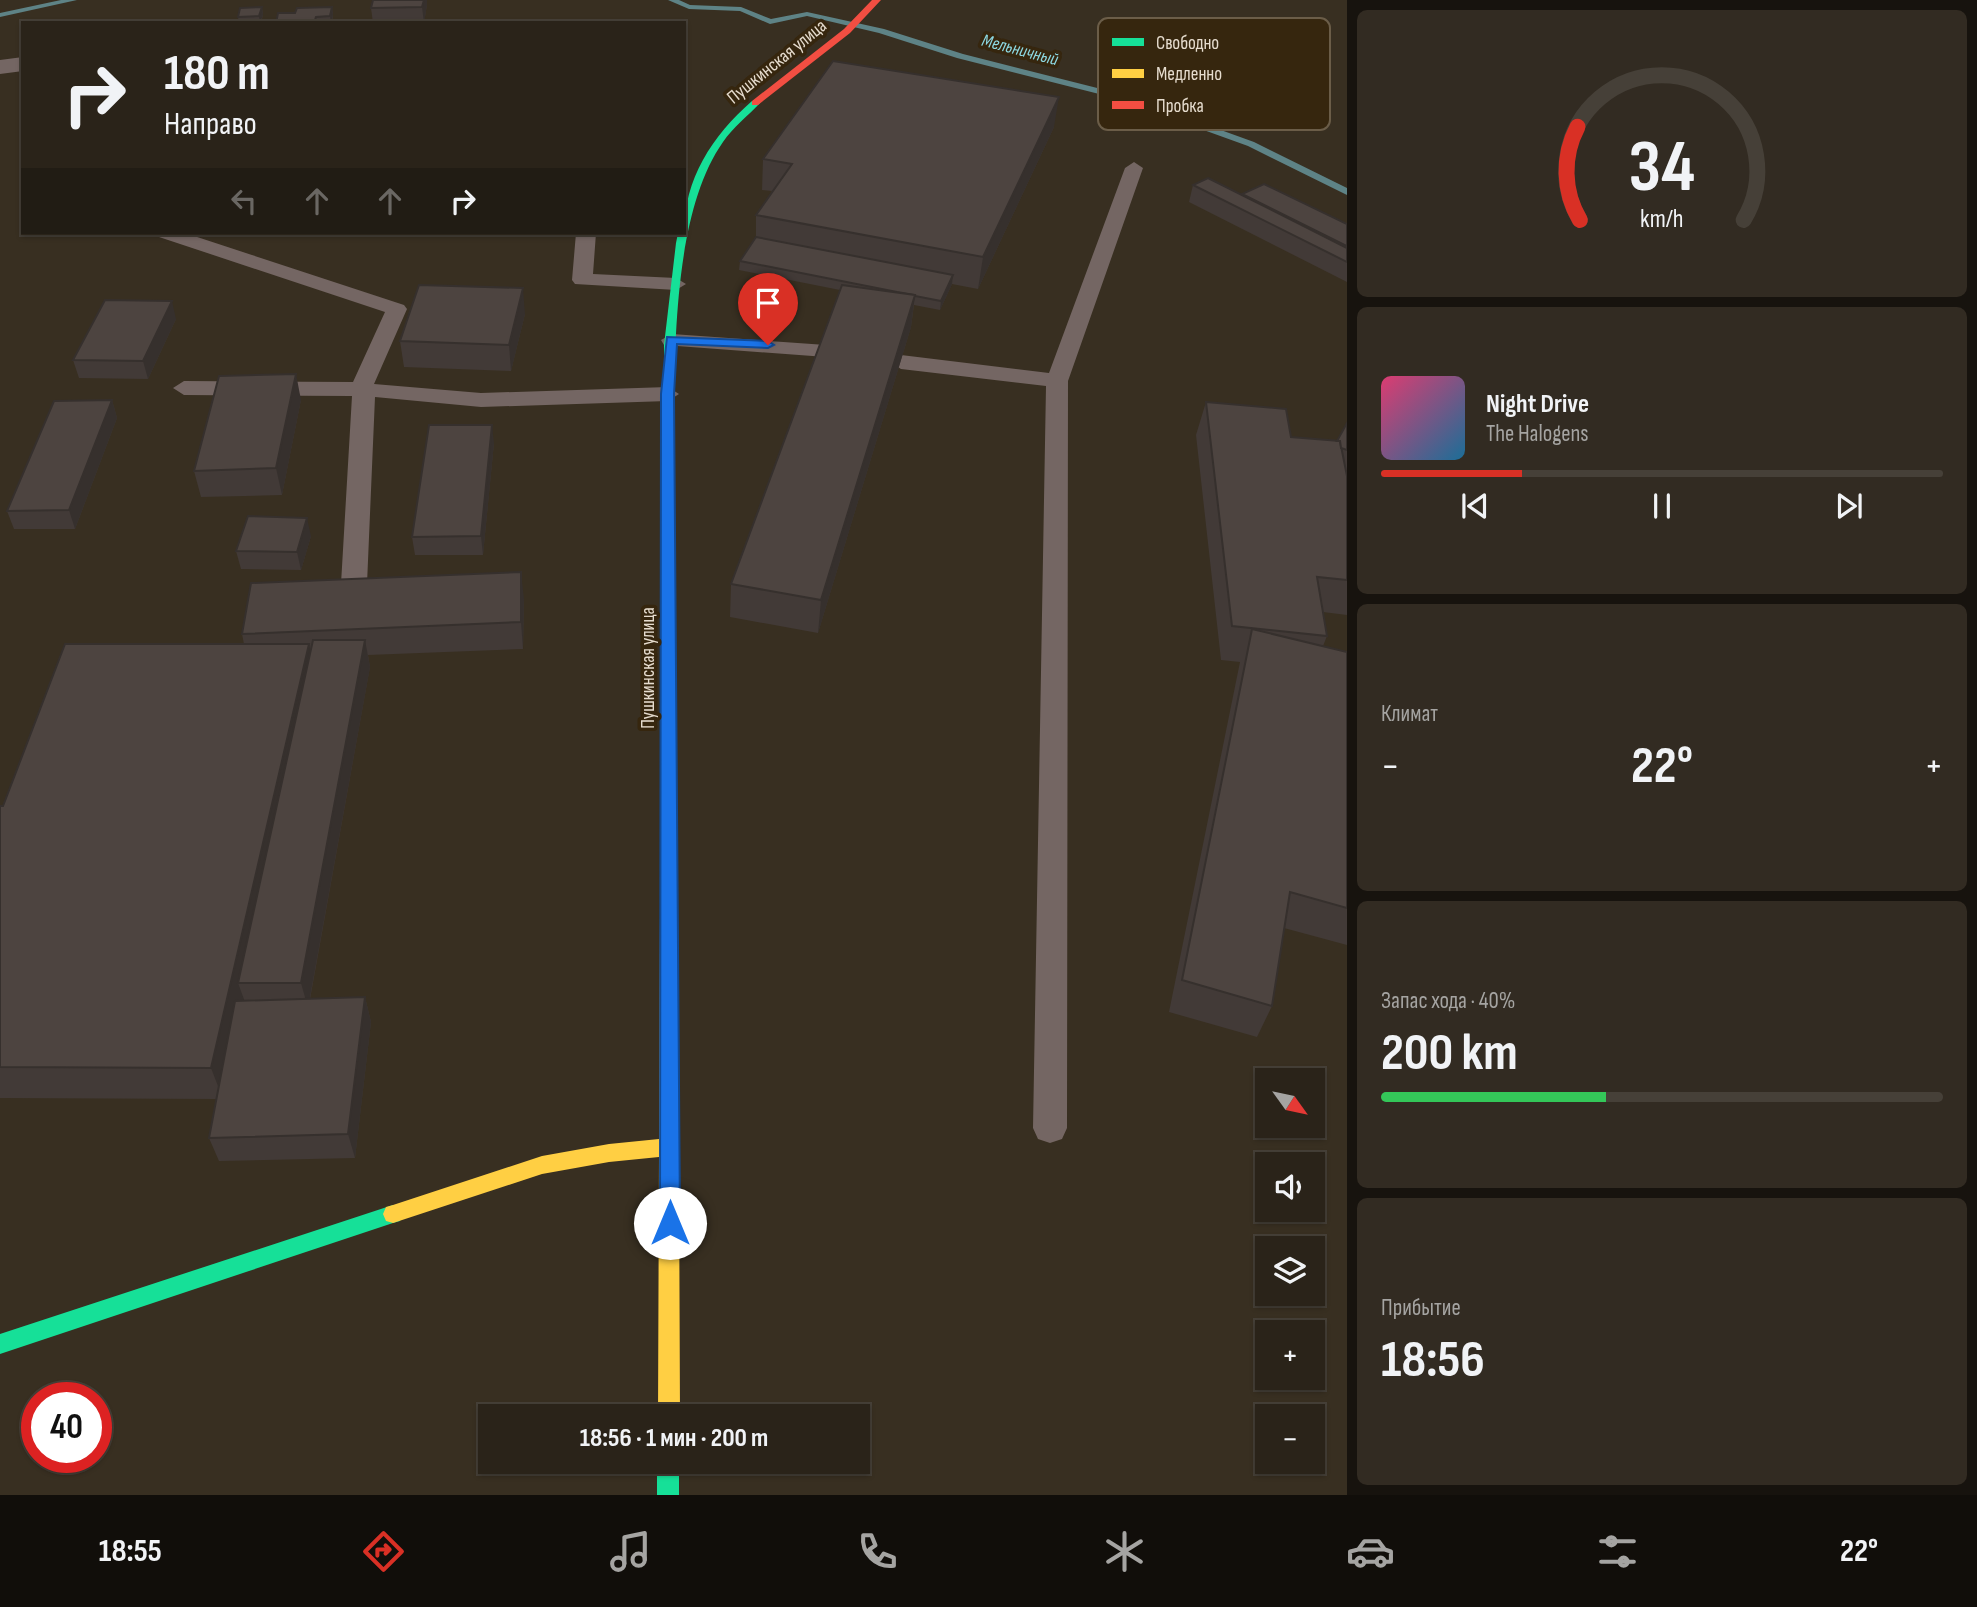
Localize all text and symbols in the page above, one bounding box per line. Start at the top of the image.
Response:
street label: Пушкинская улица [722,15,832,109]
legend [1098,18,1330,130]
water label: Мельничный [980,30,1061,70]
text: Свободно [1156,32,1219,55]
text: 180 m [164,45,270,104]
icon: right [49,49,140,140]
text: Медленно [1156,63,1222,86]
text: Пробка [1156,95,1204,118]
text: Направо [164,105,257,144]
text: 34 [1629,124,1695,212]
icon: left [225,182,263,220]
icon: ahead [298,182,336,220]
icon: ahead [371,182,409,220]
icon: right [444,182,482,220]
text: km/h [1640,203,1684,234]
pin [738,273,798,345]
icon: arrive [749,284,787,322]
text: Night Drive [1486,389,1589,420]
text: The Halogens [1486,420,1589,448]
icon: previous [1456,487,1494,525]
icon: pause [1643,487,1681,525]
icon: next [1830,487,1868,525]
street label: Пушкинская улица [637,607,660,729]
text: Климат [1381,700,1438,728]
text: 22° [1631,735,1693,798]
text: − [1381,744,1400,789]
text: + [1924,744,1943,789]
text: Запас хода · 40% [1381,987,1515,1015]
text: 200 km [1381,1022,1518,1085]
north arrow [1255,1068,1325,1138]
map controls [1255,1068,1325,1474]
button: sound [1255,1152,1325,1222]
position arrow [633,1186,707,1260]
button: layers [1255,1236,1325,1306]
text: Прибытие [1381,1294,1461,1322]
button: + [1255,1320,1325,1390]
text: 18:56 [1381,1329,1485,1392]
speed limit sign: 40 [21,1382,112,1473]
button: − [1255,1404,1325,1474]
text: 18:56 · 1 мин · 200 m [580,1423,768,1454]
icon: directions [359,1527,408,1576]
icon: music [606,1527,655,1576]
icon: phone [853,1527,902,1576]
icon: climate [1100,1527,1149,1576]
icon: car [1346,1527,1395,1576]
icon: filters [1593,1527,1642,1576]
text: 18:55 [99,1532,162,1571]
text: 22° [1840,1532,1878,1571]

